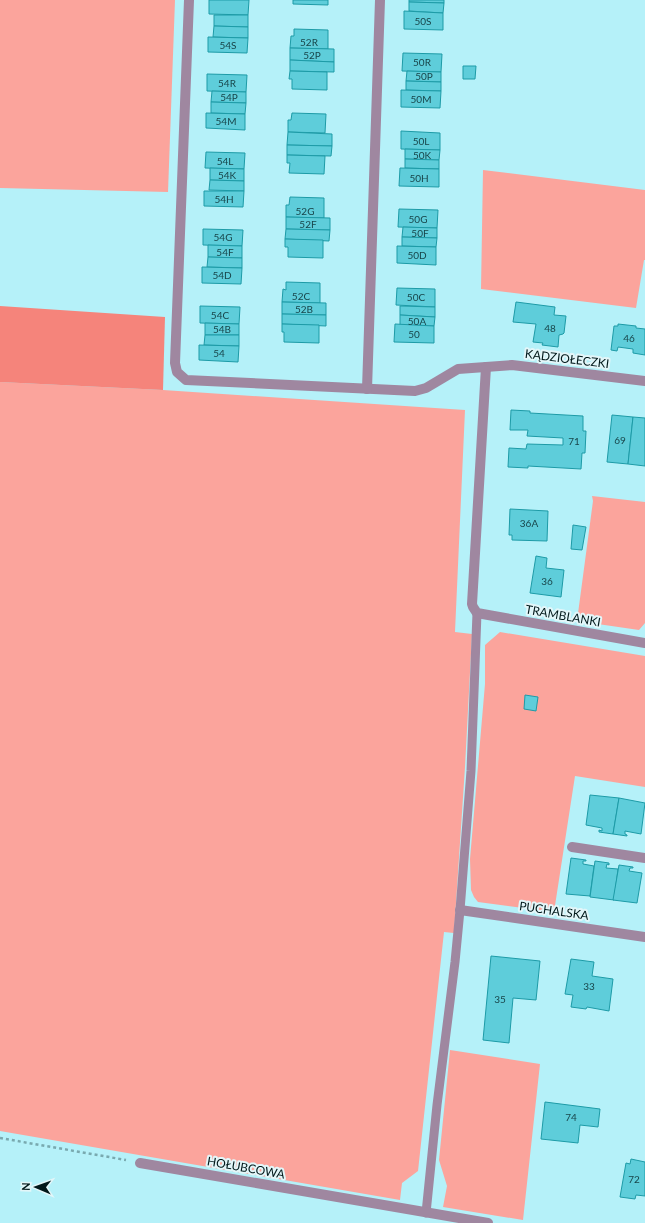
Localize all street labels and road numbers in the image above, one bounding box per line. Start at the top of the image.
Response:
street label: KĄDZIOŁECZKI [524,346,610,371]
street label: TRAMBLANKI [524,601,602,630]
street label: PUCHALSKA [518,898,591,923]
street label: HOŁUBCOWA [206,1153,287,1182]

